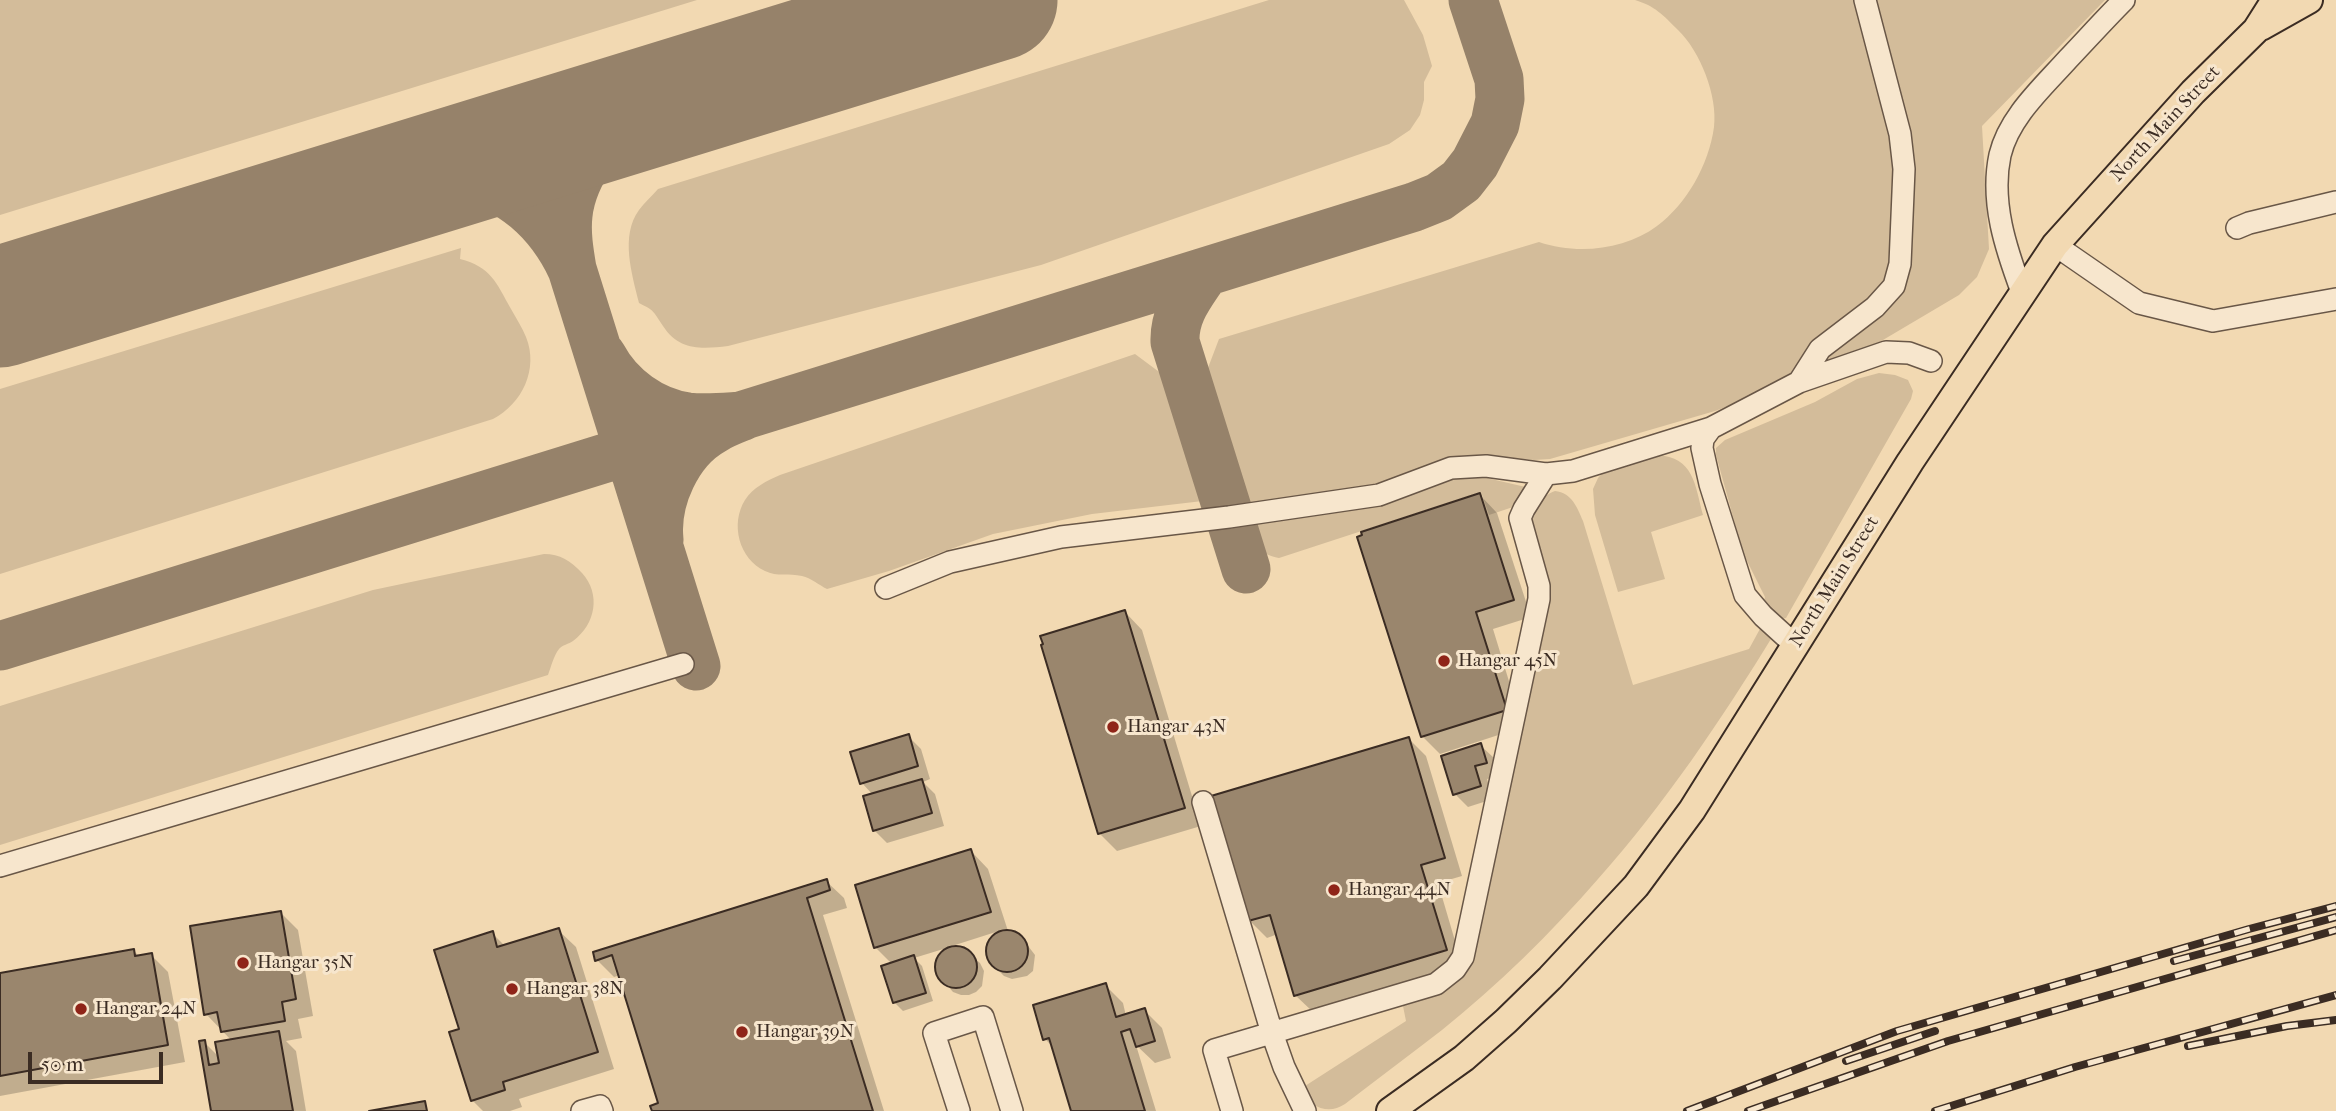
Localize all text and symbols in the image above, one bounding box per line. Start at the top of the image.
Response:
street label: North Main Street [2106,61,2226,187]
street label: North Main Street [1786,512,1884,652]
place label: Hangar 45N [1458,650,1557,672]
marker: Hangar 45N [1436,653,1452,669]
place label: Hangar 43N [1127,716,1226,738]
marker: Hangar 43N [1105,719,1121,735]
place label: Hangar 44N [1348,879,1451,901]
marker: Hangar 44N [1326,882,1342,898]
place label: Hangar 35N [257,952,353,974]
marker: Hangar 35N [235,955,251,971]
place label: Hangar 38N [526,978,624,1000]
marker: Hangar 38N [504,981,520,997]
place label: Hangar 24N [95,998,196,1020]
marker: Hangar 24N [73,1001,89,1017]
place label: Hangar 39N [756,1021,854,1043]
marker: Hangar 39N [734,1024,750,1040]
scale bar [32,1038,166,1082]
text: 50 m [41,1052,84,1076]

